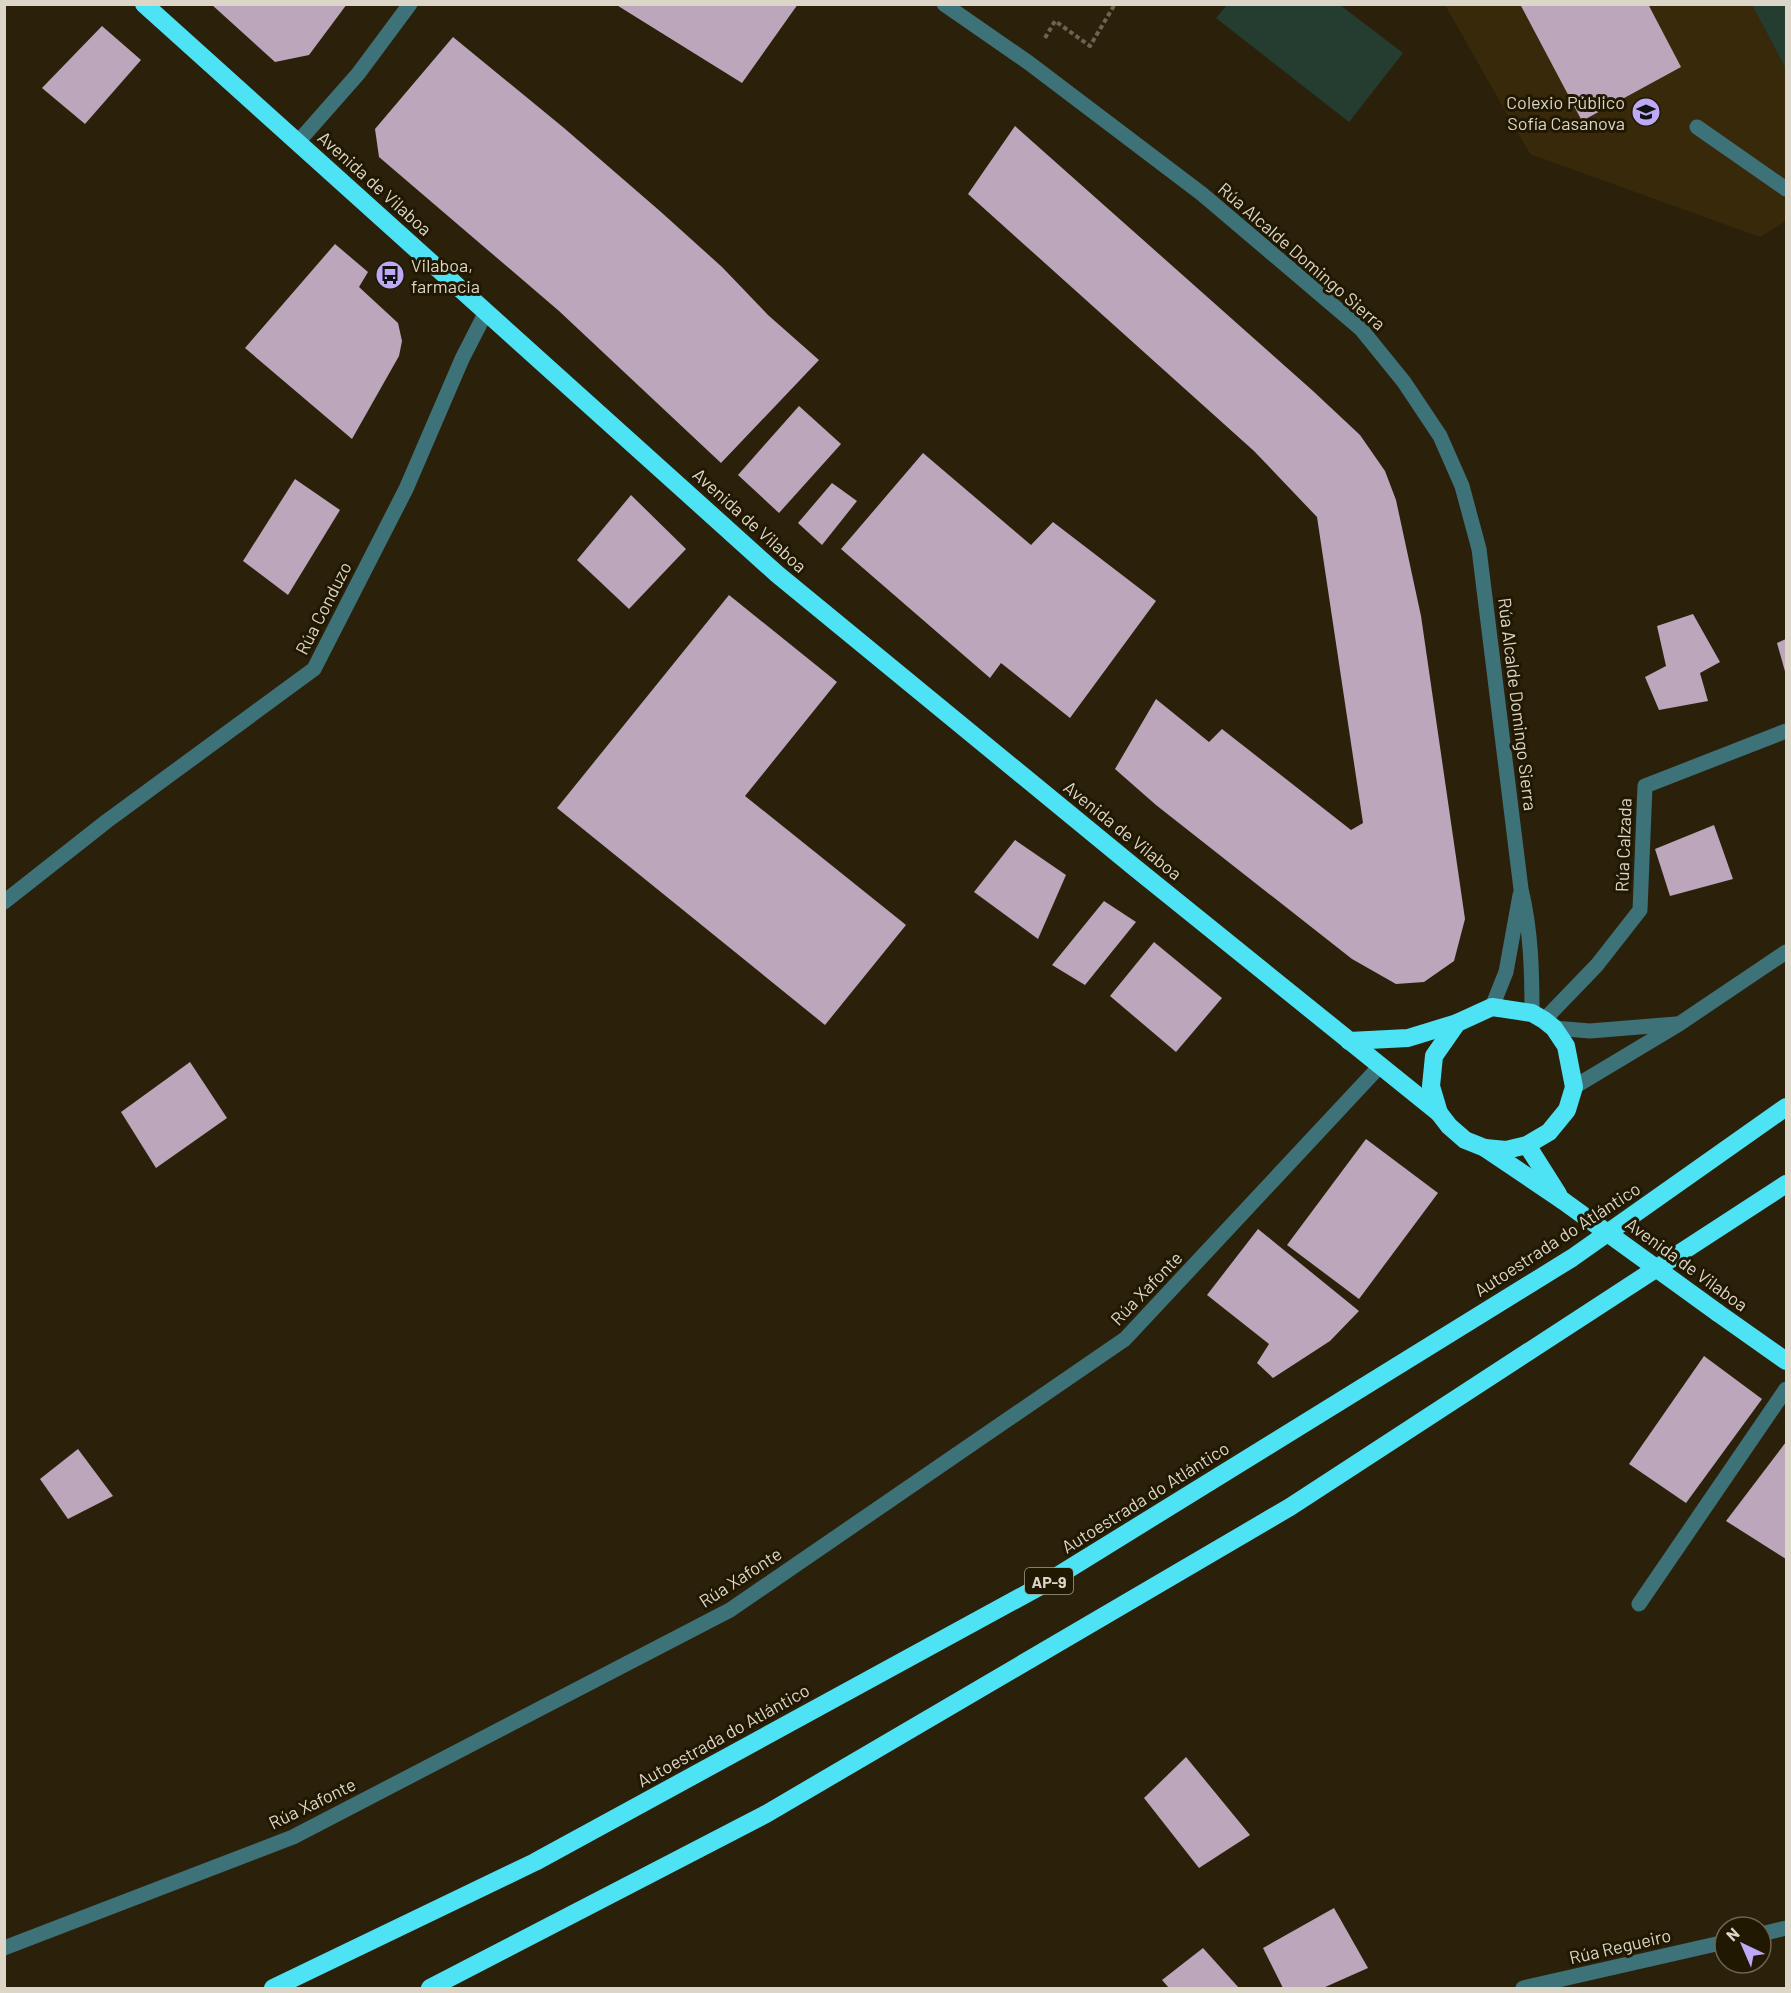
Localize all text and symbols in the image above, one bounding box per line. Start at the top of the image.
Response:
place label: Colexio Público Sofía Casanova [1506,91,1625,134]
school or university icon: Colexio Público Sofía Casanova [1630,96,1662,128]
street label: Avenida de Vilaboa [314,126,436,240]
street label: Rúa Alcalde Domingo Sierra [1214,177,1390,335]
place label: Vilaboa, farmacia [411,254,480,297]
bus stop icon: Vilaboa, farmacia [374,259,406,291]
street label: Avenida de Vilaboa [689,463,811,577]
street label: Rúa Conduzo [290,558,356,658]
street label: Rúa Alcalde Domingo Sierra [1494,596,1542,812]
street label: Avenida de Vilaboa [1060,776,1186,884]
street label: Rúa Calzada [1610,798,1636,892]
street label: Autoestrada do Atlántico [1470,1177,1644,1301]
street label: Avenida de Vilaboa [1622,1212,1752,1316]
street label: Rúa Xafonte [1105,1247,1187,1329]
street label: Autoestrada do Atlántico [1057,1436,1233,1558]
street label: Rúa Xafonte [695,1542,785,1612]
road number: AP-9 [1025,1568,1073,1594]
street label: Autoestrada do Atlántico [633,1678,813,1792]
street label: Rúa Xafonte [265,1772,359,1834]
north arrow [1713,1915,1773,1975]
text: N [1722,1923,1743,1944]
street label: Rúa Regueiro [1567,1924,1673,1968]

